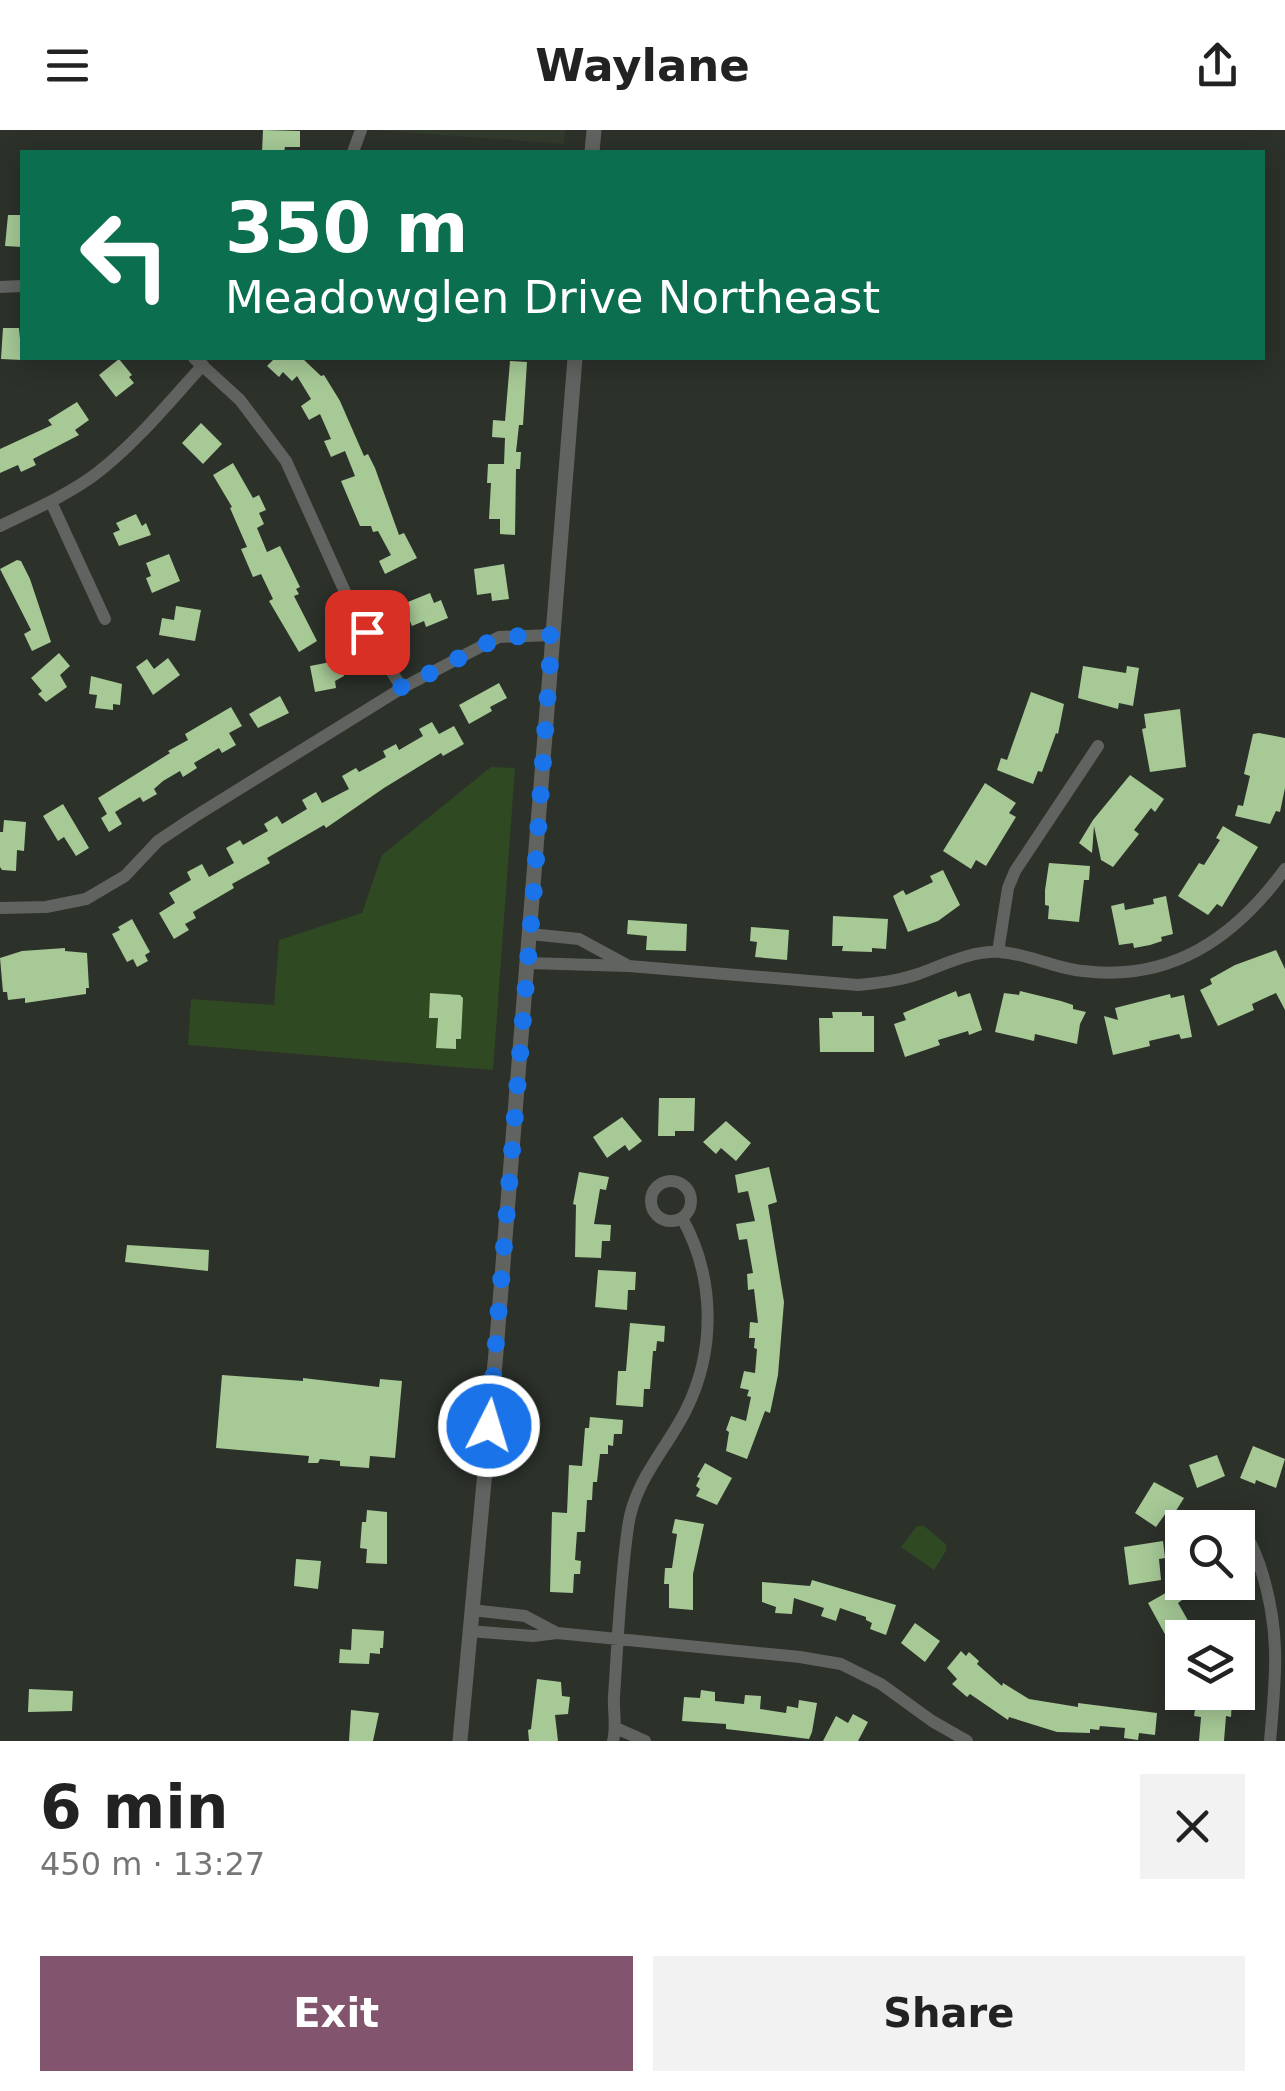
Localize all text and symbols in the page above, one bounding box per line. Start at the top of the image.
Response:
icon: menu [40,38,95,93]
icon: share [1190,38,1245,93]
text: Waylane [535,39,750,92]
text: 350 m [225,187,468,269]
icon: left [60,190,190,320]
text: Meadowglen Drive Northeast [225,271,880,324]
pin [325,590,410,675]
icon: arrive [340,605,395,660]
position arrow [437,1374,541,1478]
map controls [1165,1510,1255,1710]
button: search [1165,1510,1255,1600]
button: layers [1165,1620,1255,1710]
text: 6 min [40,1772,228,1842]
button: close [1140,1774,1245,1879]
text: 450 m · 13:27 [40,1845,265,1883]
button: Exit [40,1956,633,2071]
button: Share [653,1956,1245,2071]

